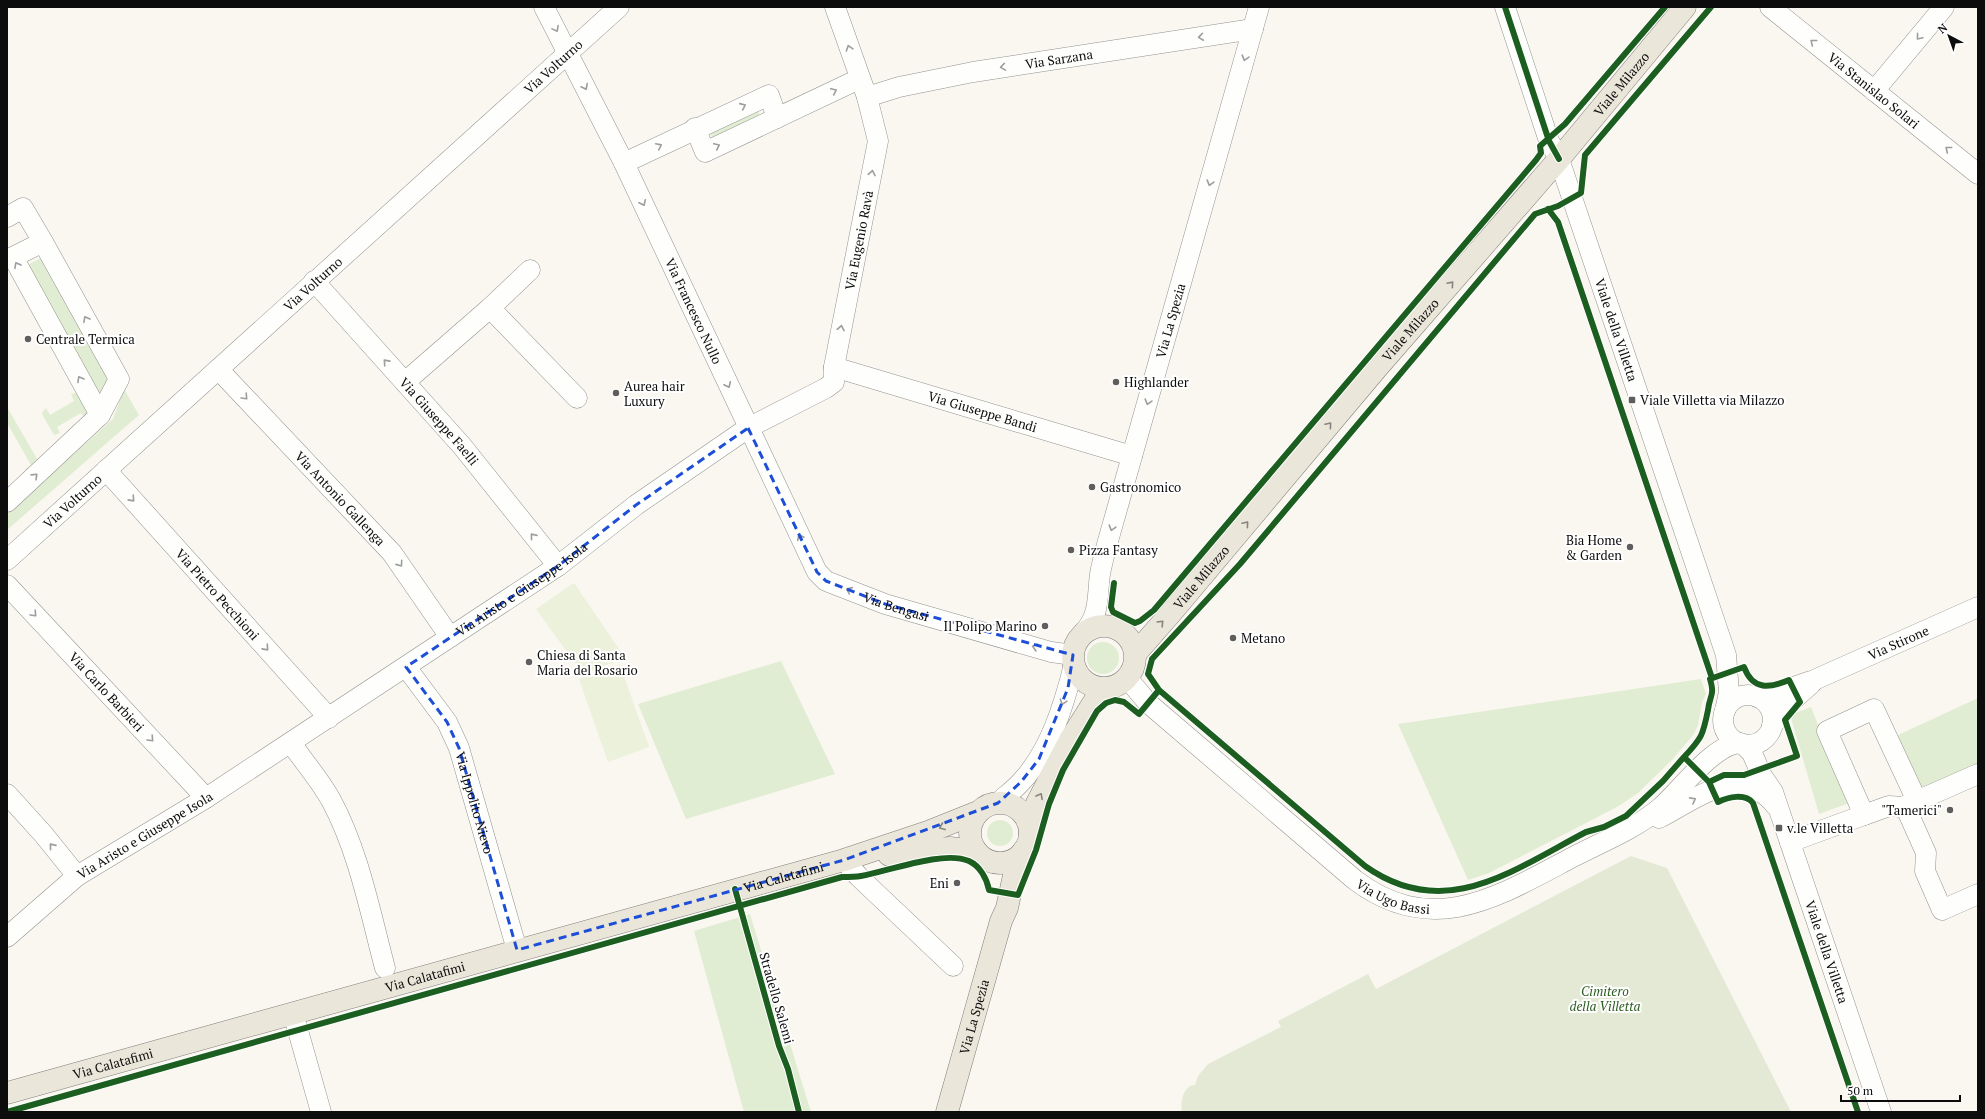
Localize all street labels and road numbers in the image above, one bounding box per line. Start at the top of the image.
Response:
street label: Via Volturno [520,35,586,98]
street label: Via Sarzana [1024,45,1095,73]
street label: Viale Milazzo [1589,48,1653,120]
street label: Via Stanislao Solari [1824,48,1923,133]
street label: Via Eugenio Ravà [840,188,877,291]
street label: Via Volturno [279,253,346,315]
street label: Via Francesco Nullo [661,255,727,367]
street label: Viale della Villetta [1591,276,1642,384]
street label: Via La Spezia [1151,281,1190,360]
street label: Viale Milazzo [1378,294,1443,365]
street label: Via Giuseppe Faelli [396,373,483,469]
street label: Via Giuseppe Bandi [926,387,1039,436]
street label: Via Antonio Gallenga [291,447,390,550]
street label: Via Volturno [39,470,106,532]
street label: Via Aristo e Giuseppe Isola [452,537,591,640]
street label: Viale Milazzo [1169,541,1233,613]
street label: Via Pietro Pecchioni [172,545,264,644]
street label: Via Bengasi [861,587,931,625]
street label: Via Stirone [1865,621,1932,664]
street label: Via Carlo Barbieri [65,648,148,735]
street label: Via Ippolito Nievo [451,749,498,856]
street label: Via Aristo e Giuseppe Isola [74,787,216,883]
street label: Via Calatafimi [741,857,826,897]
street label: Via Ugo Bassi [1353,875,1430,918]
street label: Viale della Villetta [1801,898,1853,1006]
street label: Stradello Salemi [755,950,799,1046]
street label: Via Calatafimi [383,957,467,996]
street label: Via La Spezia [955,977,993,1056]
street label: Via Calatafimi [71,1044,155,1083]

